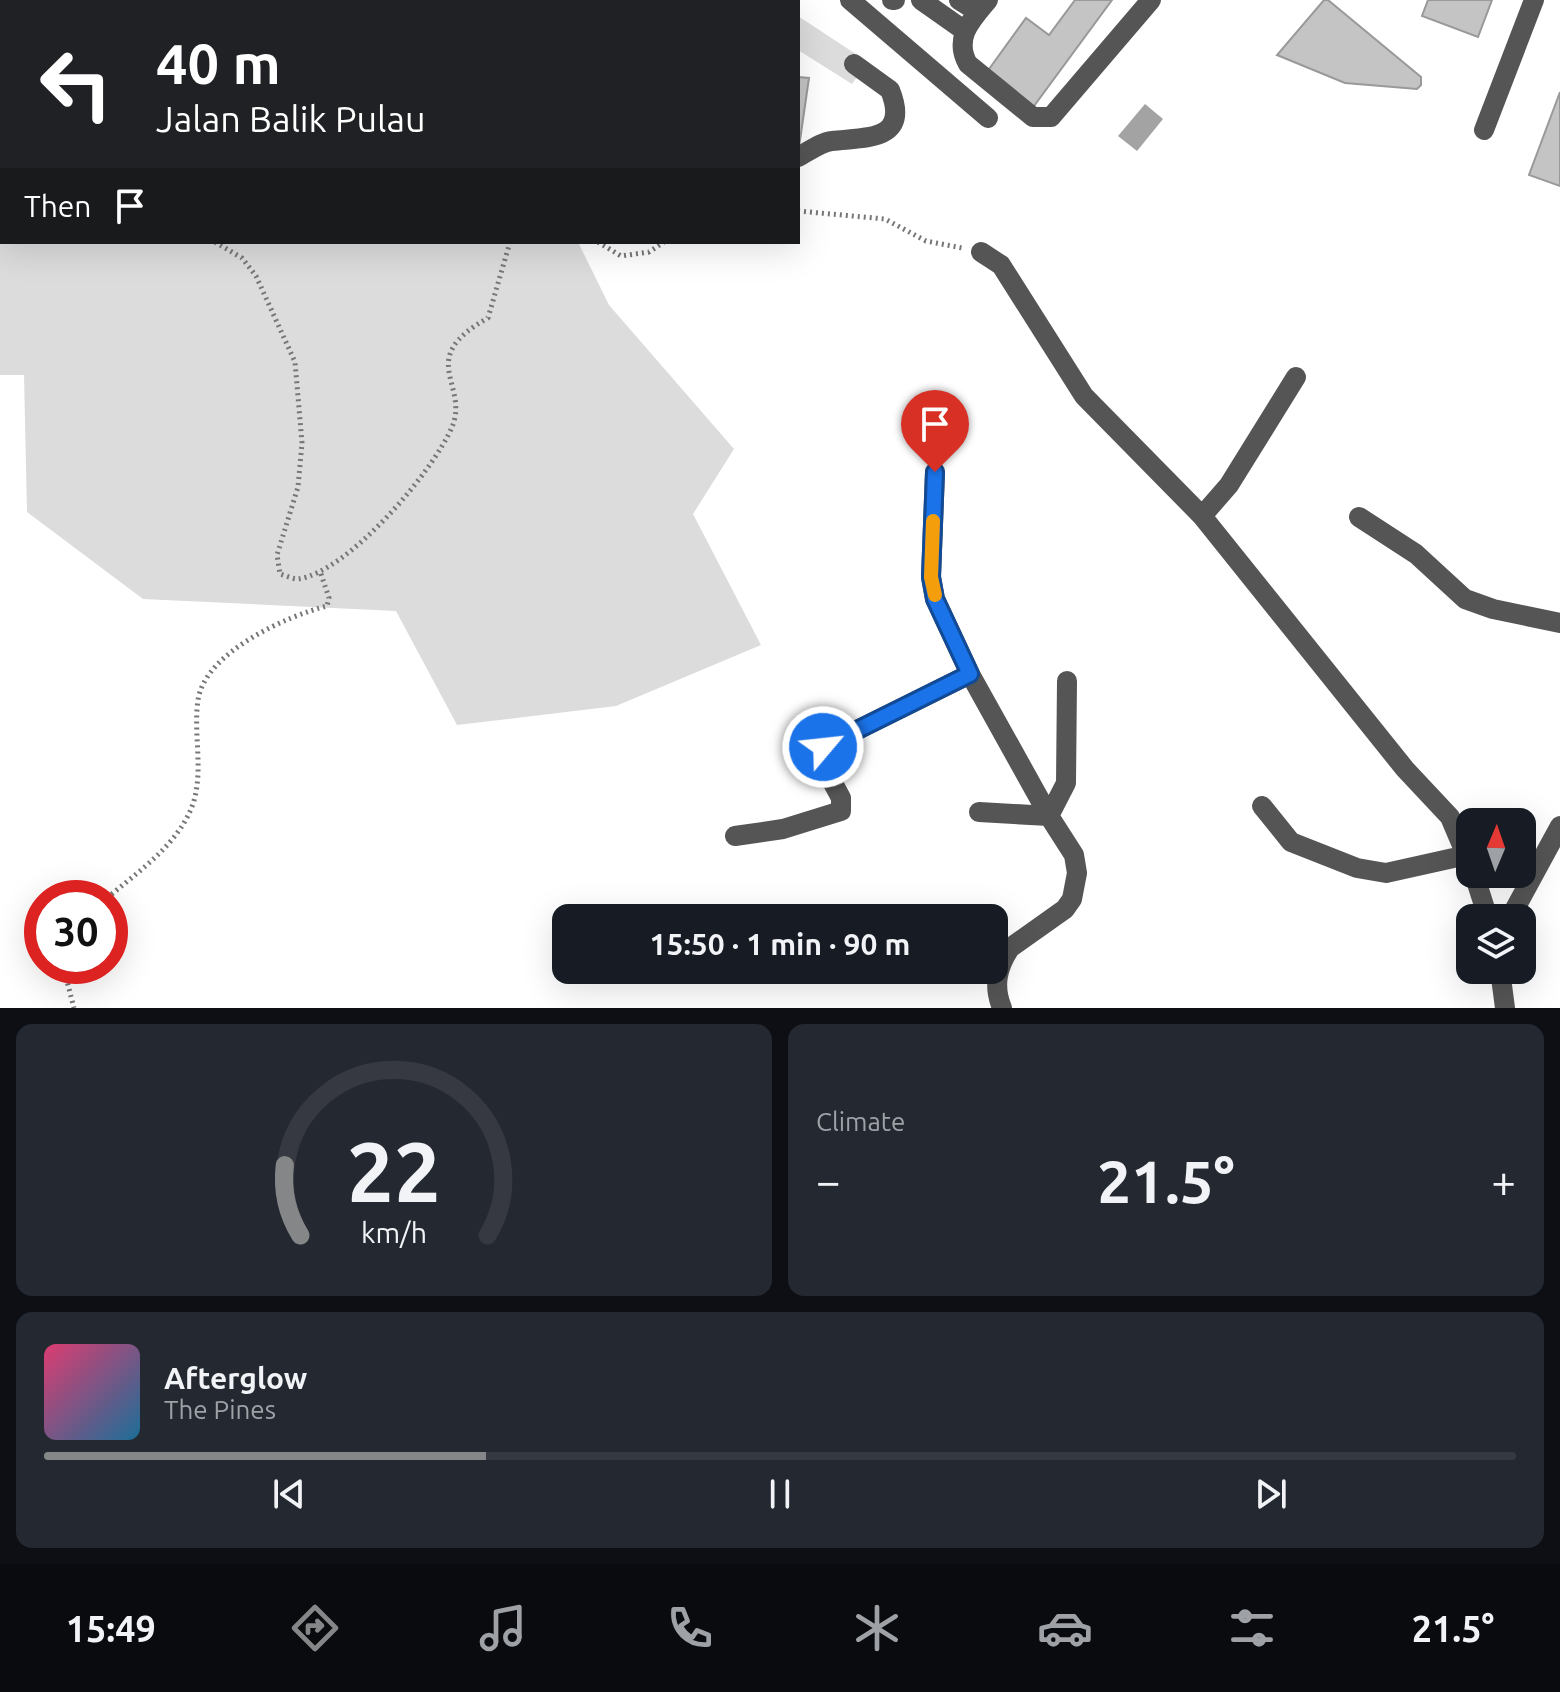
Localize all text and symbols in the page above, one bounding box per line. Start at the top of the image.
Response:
icon: left [24,32,128,136]
text: 40 m [156,32,281,95]
text: Jalan Balik Pulau [156,98,426,139]
icon: arrive [108,184,152,228]
text: Then [24,189,92,223]
pin [901,390,969,472]
icon: arrive [913,402,957,446]
position arrow [781,705,865,789]
north arrow [1456,808,1536,888]
map controls [1456,808,1536,984]
speed limit sign: 30 [24,880,128,984]
button: layers [1456,904,1536,984]
text: 15:50 · 1 min · 90 m [650,927,910,961]
text: Climate [816,1107,905,1136]
text: 22 [347,1124,441,1218]
text: 21.5° [1097,1147,1235,1214]
text: − [816,1156,841,1205]
text: + [1491,1156,1516,1205]
text: km/h [361,1216,427,1248]
text: Afterglow [164,1361,307,1395]
text: The Pines [164,1395,276,1424]
icon: previous [267,1472,311,1516]
icon: pause [758,1472,802,1516]
icon: next [1249,1472,1293,1516]
icon: directions [287,1600,343,1656]
icon: music [475,1600,531,1656]
icon: phone [662,1600,718,1656]
icon: climate [849,1600,905,1656]
icon: car [1037,1600,1093,1656]
icon: filters [1224,1600,1280,1656]
text: 15:49 [66,1608,156,1649]
text: 21.5° [1412,1608,1494,1649]

